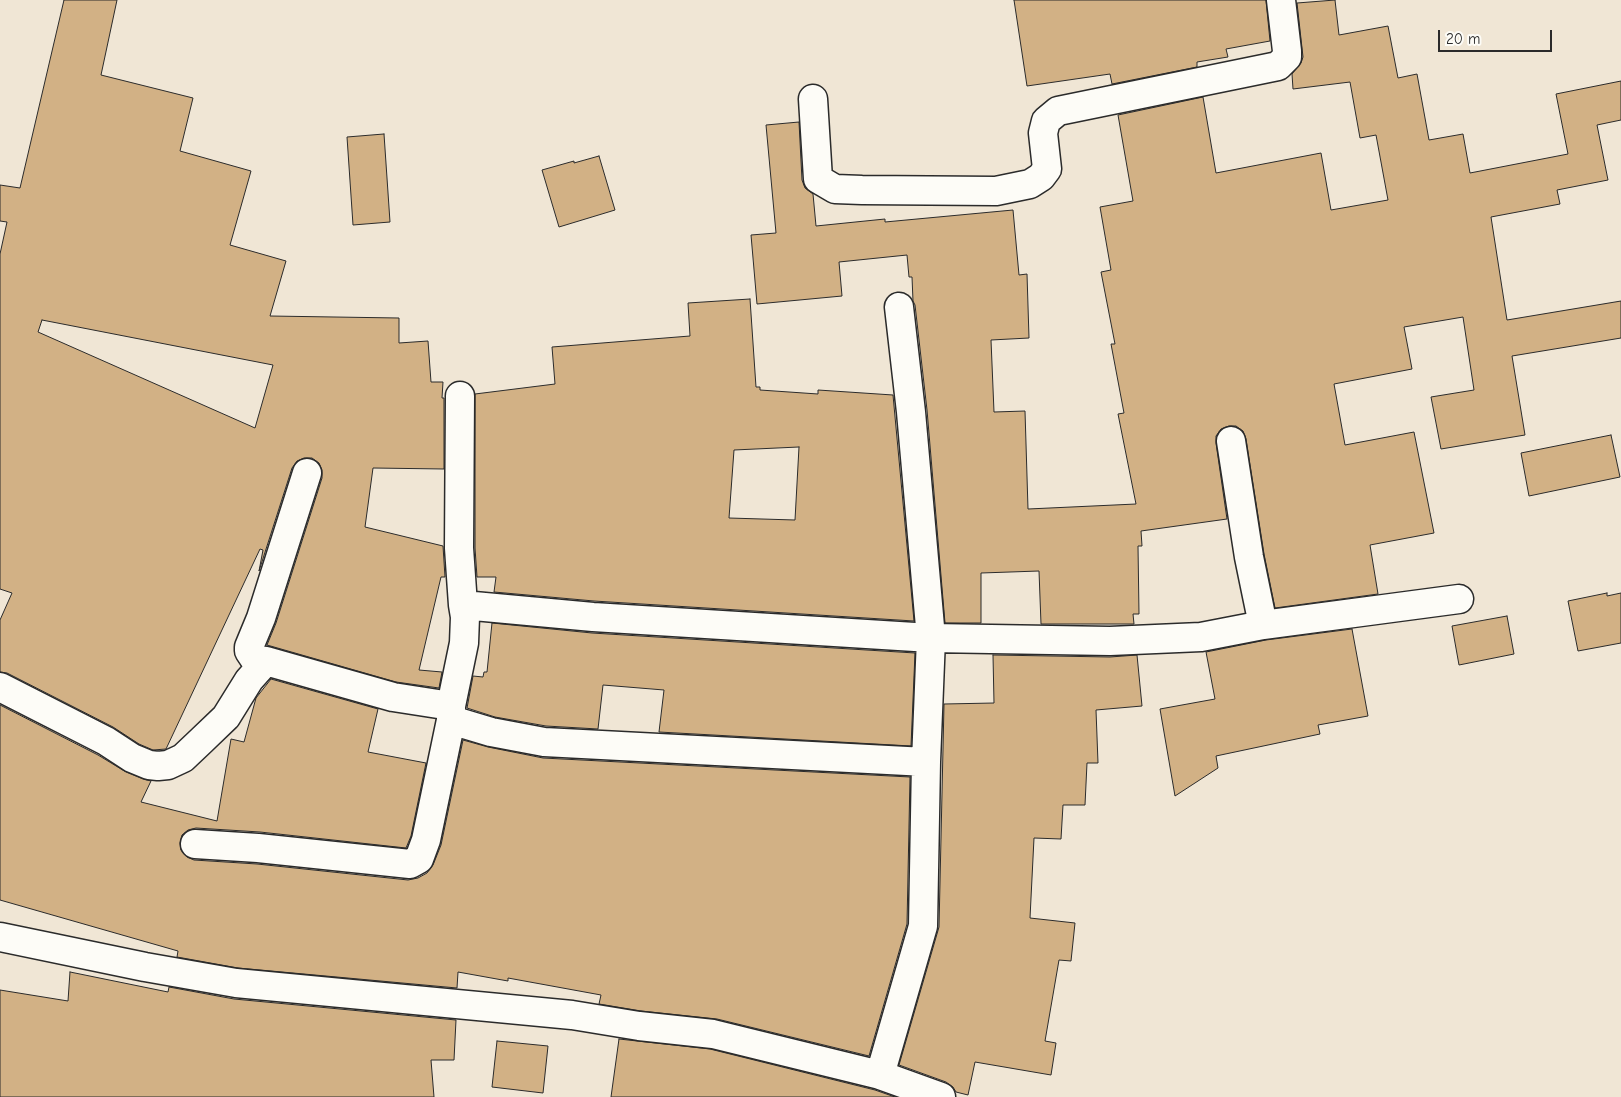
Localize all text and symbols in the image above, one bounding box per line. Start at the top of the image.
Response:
scale bar [1441,20,1555,52]
text: 20 m [1446,30,1480,48]

